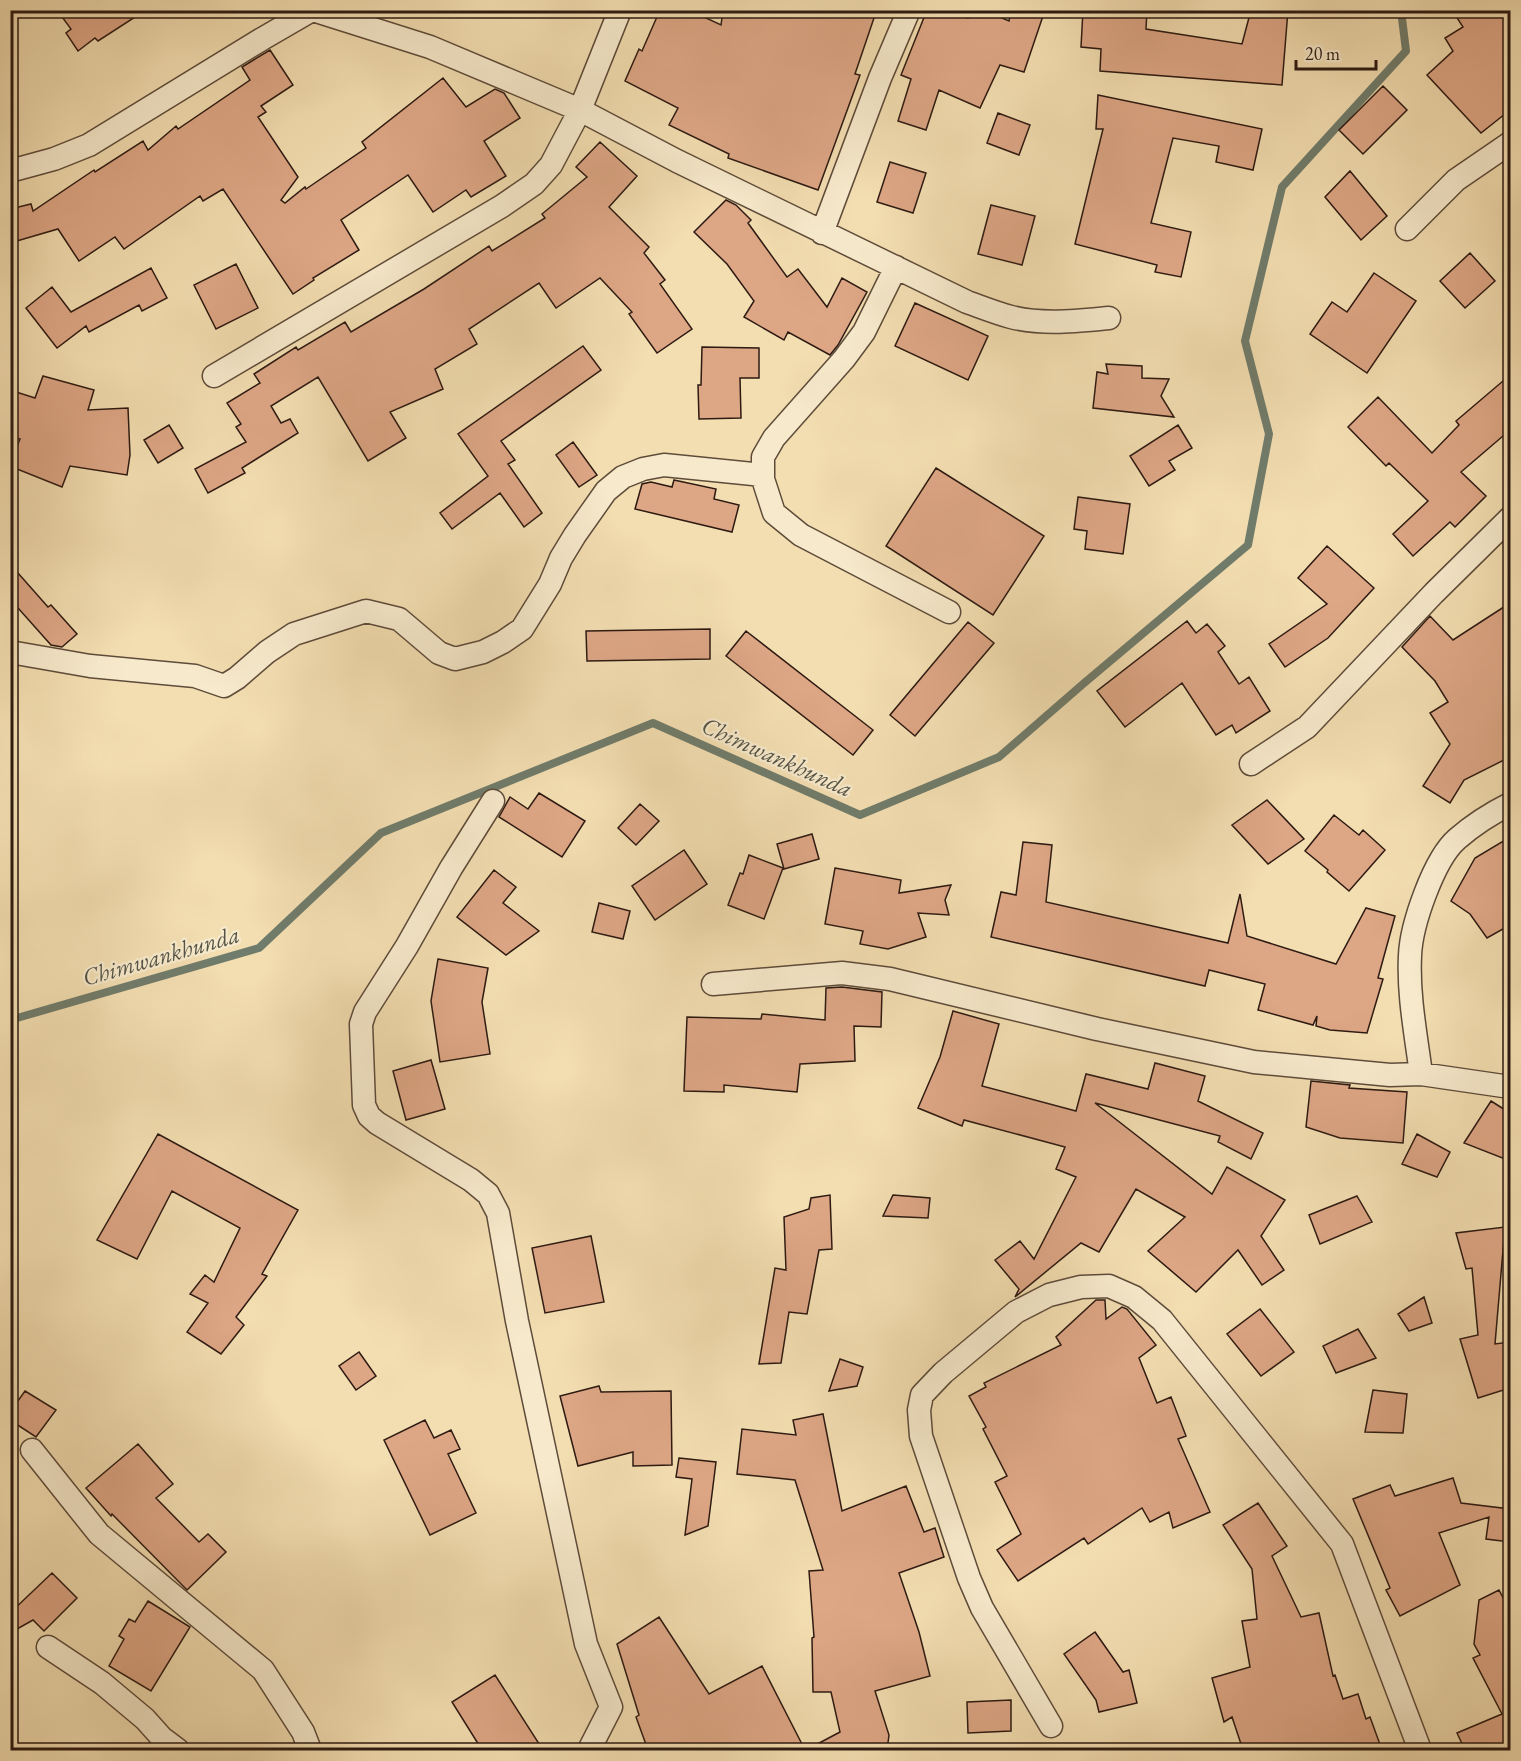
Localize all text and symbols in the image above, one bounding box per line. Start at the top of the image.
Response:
scale bar [1296,33,1376,71]
text: 20 m [1305,42,1340,65]
water label: Chimwankhunda [697,709,858,804]
water label: Chimwankhunda [79,918,243,993]

